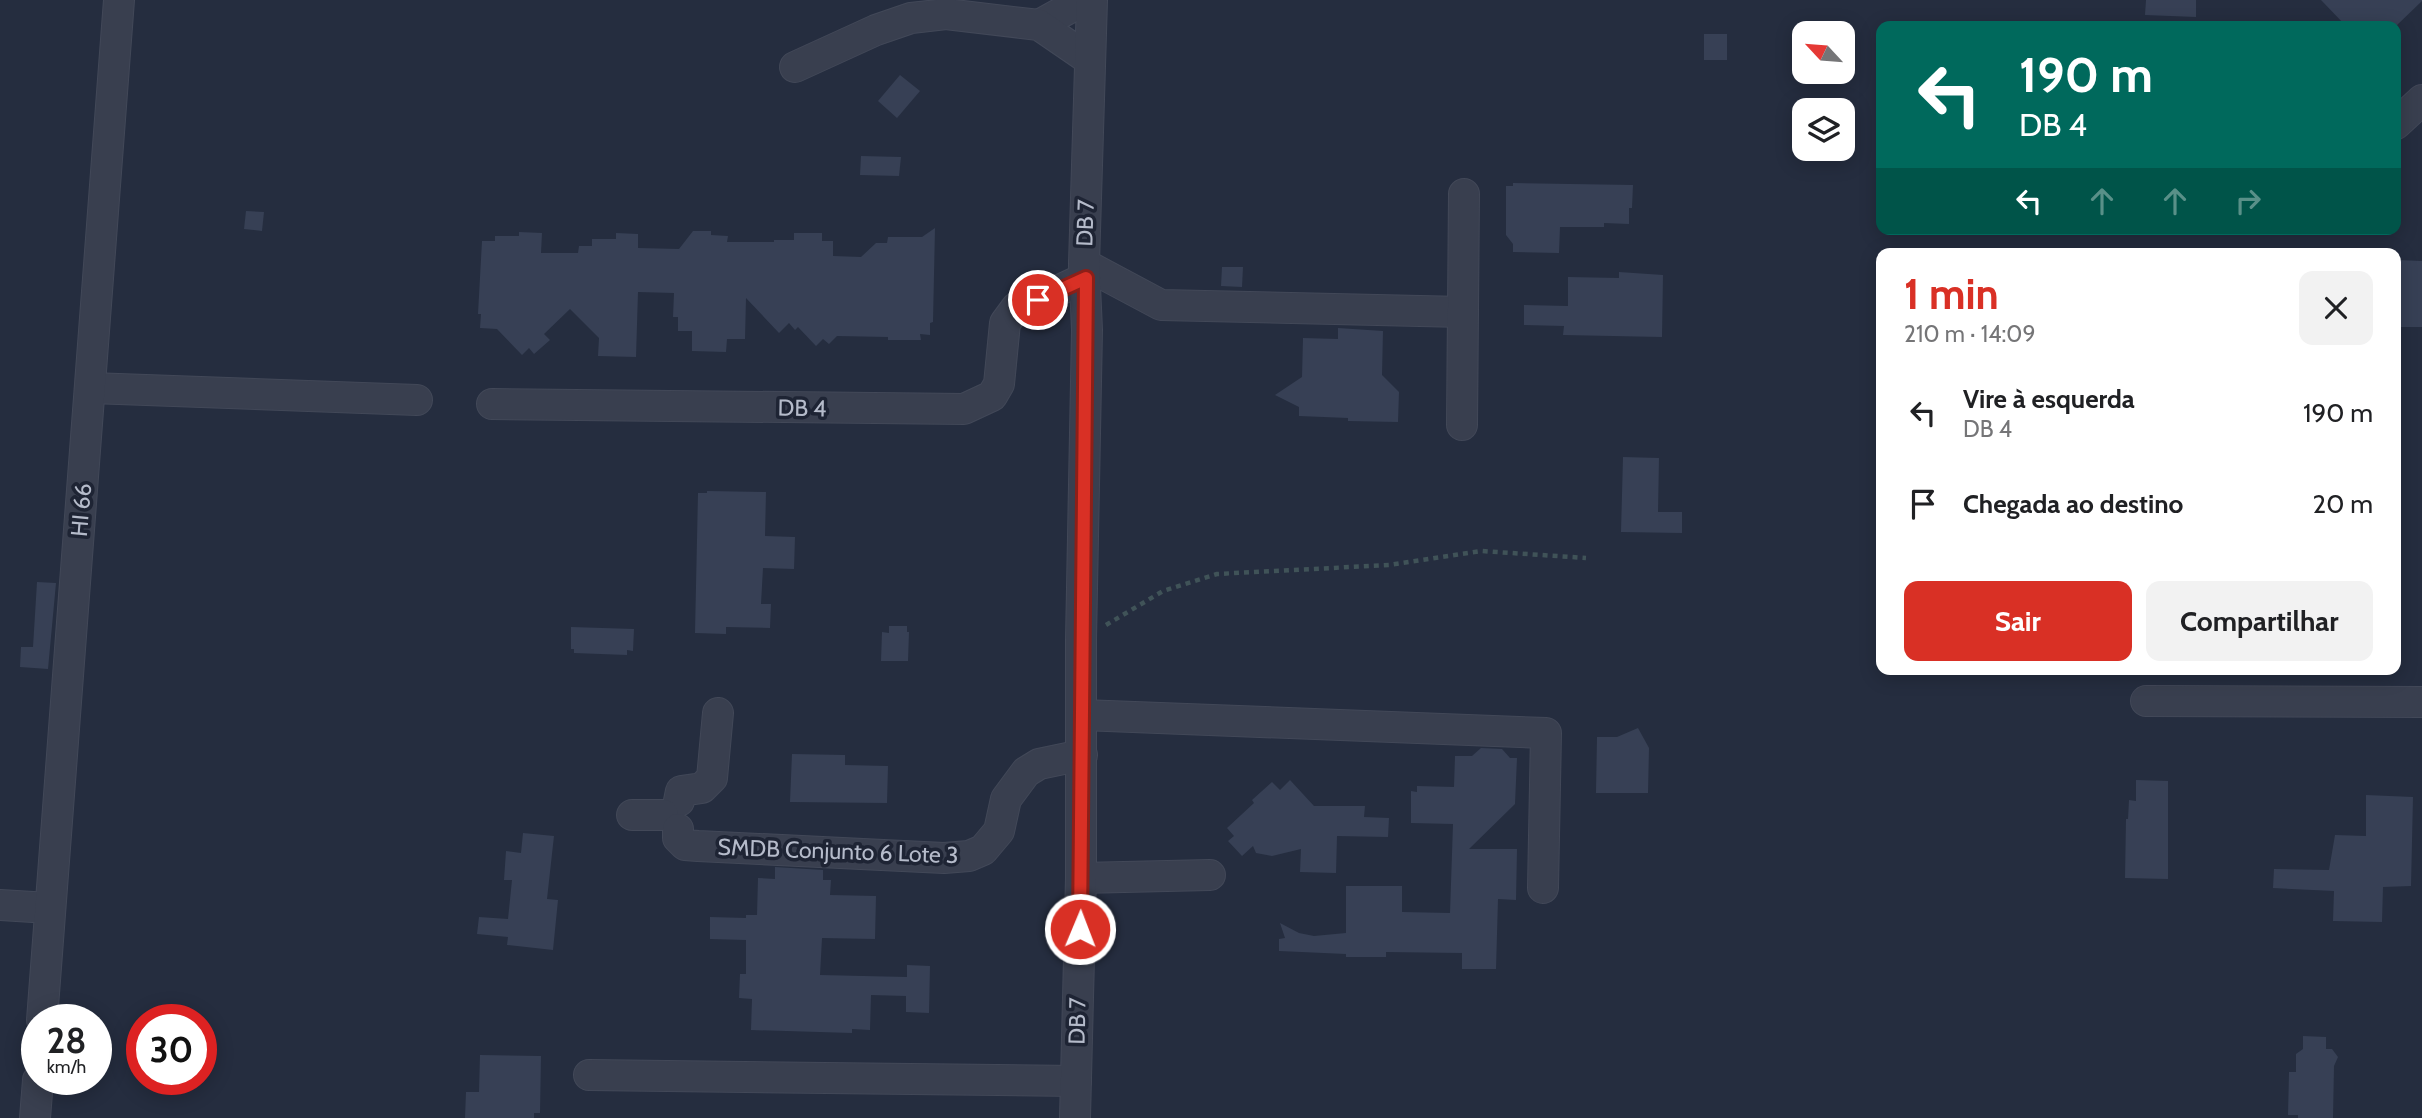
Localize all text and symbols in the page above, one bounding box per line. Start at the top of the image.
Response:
north arrow [1792,21,1855,84]
map controls [1792,21,1855,161]
text: 190 m [2019,45,2153,104]
icon: left [1904,49,1995,140]
button: layers [1792,98,1855,161]
text: DB 4 [2019,105,2087,144]
icon: left [2010,182,2048,220]
icon: ahead [2083,182,2121,220]
icon: ahead [2156,182,2194,220]
icon: right [2229,182,2267,220]
street label: DB 7 [1070,199,1100,247]
text: 1 min [1904,268,1999,320]
pin [1008,270,1068,330]
button: close [2299,271,2373,345]
icon: arrive [1019,281,1057,319]
text: 210 m · 14:09 [1904,320,2035,348]
text: Vire à esquerda [1963,383,2135,415]
street label: DB 4 [777,394,827,422]
icon: left [1904,394,1942,432]
text: 190 m [2303,397,2373,429]
text: DB 4 [1963,415,2012,443]
street label: HI 66 [65,482,97,538]
icon: arrive [1904,485,1942,523]
text: Chegada ao destino [1963,488,2183,520]
text: 20 m [2313,488,2373,520]
button: Sair [1904,581,2132,661]
button: Compartilhar [2146,581,2373,661]
street label: SMDB Conjunto 6 Lote 3 [717,833,959,869]
position arrow [1043,892,1117,966]
street label: DB 7 [1063,997,1091,1045]
speed limit sign: 30 [126,1004,217,1095]
text: 28 [47,1019,86,1062]
text: km/h [47,1056,86,1078]

